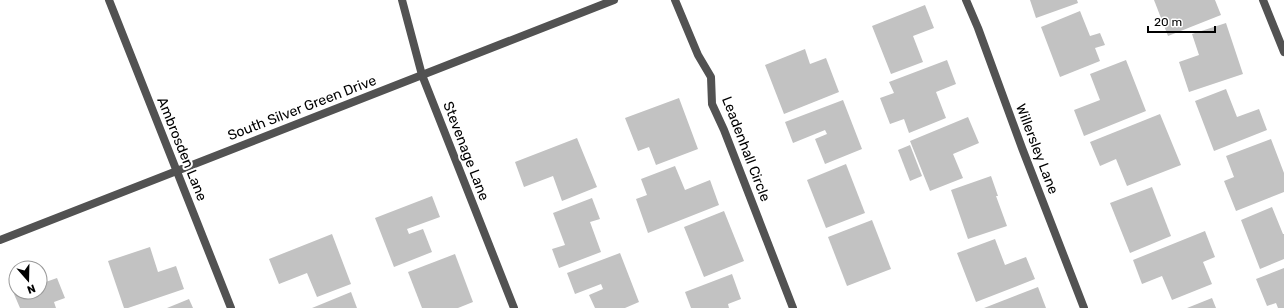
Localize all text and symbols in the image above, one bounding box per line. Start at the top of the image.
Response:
scale bar [1148,8,1215,34]
text: 20 m [1154,15,1182,29]
street label: South Silver Green Drive [225,72,379,144]
street label: Leadenhall Circle [718,94,774,204]
street label: Ambrosden Lane [153,95,211,204]
street label: Stevenage Lane [439,99,493,203]
street label: Willersley Lane [1012,101,1062,197]
north arrow [8,260,48,300]
text: N [25,281,37,296]

